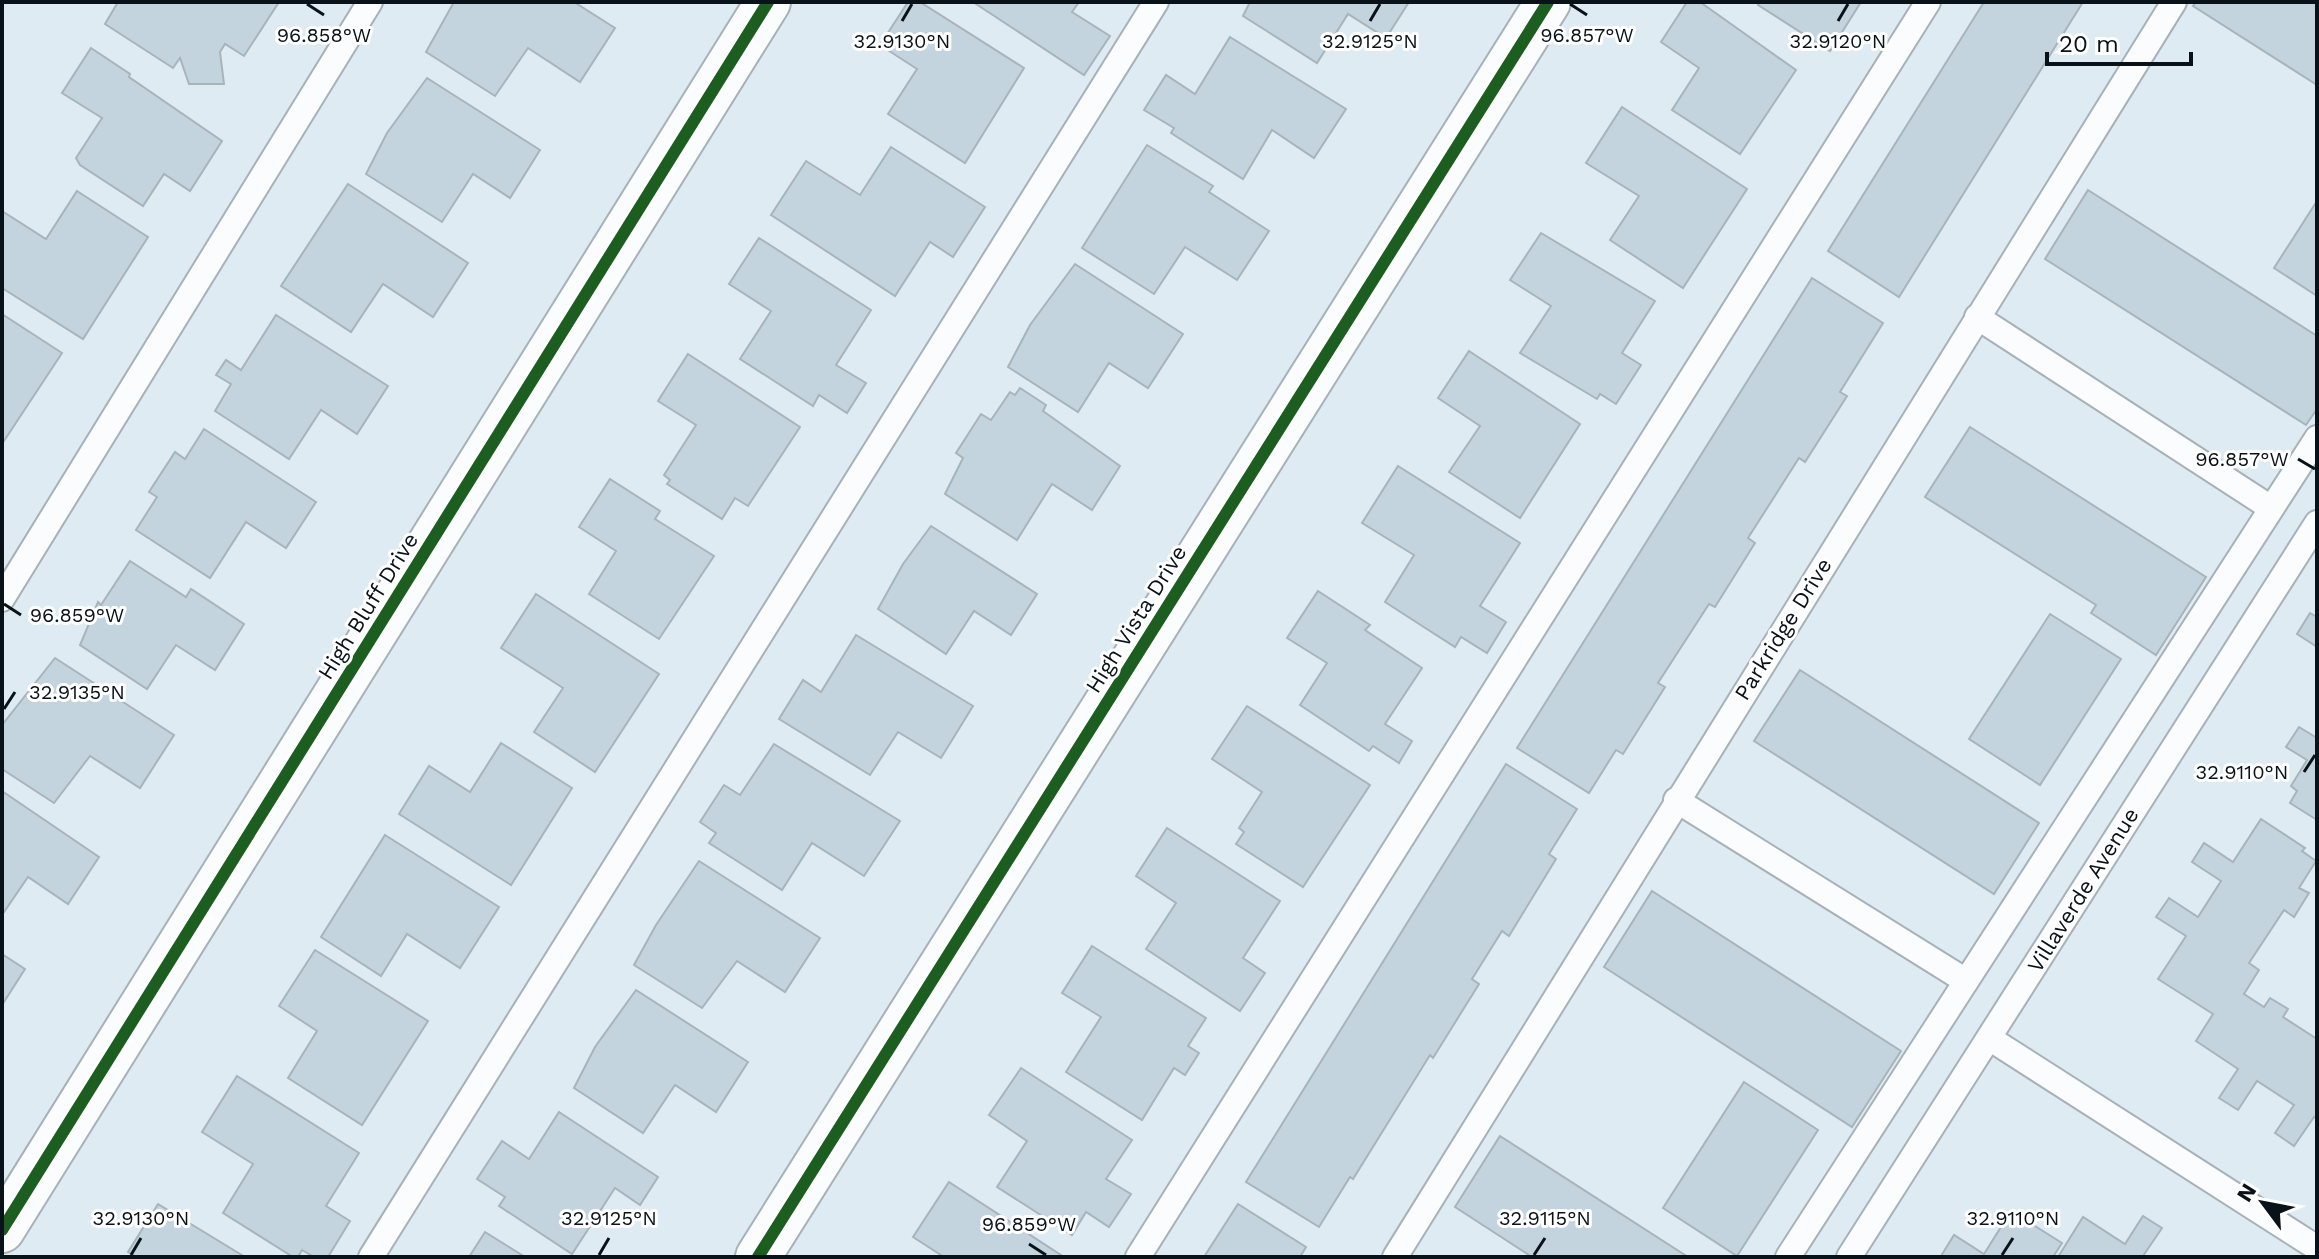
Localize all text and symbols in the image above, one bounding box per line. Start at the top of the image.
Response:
scale bar [2047,16,2191,66]
text: 96.858°W [277,23,371,47]
text: 96.857°W [1540,23,1634,47]
text: 32.9130°N [854,29,950,53]
text: 32.9125°N [1322,29,1418,53]
text: 32.9120°N [1790,29,1886,53]
text: 20 m [2059,30,2119,58]
text: 96.857°W [2195,447,2289,471]
street label: High Bluff Drive [313,528,423,684]
street label: High Vista Drive [1081,541,1191,697]
street label: Parkridge Drive [1729,553,1837,705]
text: 96.859°W [30,603,124,627]
text: 32.9135°N [29,680,125,704]
text: 32.9110°N [2196,760,2288,784]
street label: Villaverde Avenue [2022,803,2144,977]
north arrow [2223,1163,2303,1243]
text: N [2232,1179,2261,1206]
text: 32.9130°N [93,1206,189,1230]
text: 32.9125°N [561,1206,657,1230]
text: 32.9115°N [1499,1206,1591,1230]
text: 32.9110°N [1967,1206,2059,1230]
text: 96.859°W [982,1212,1076,1236]

